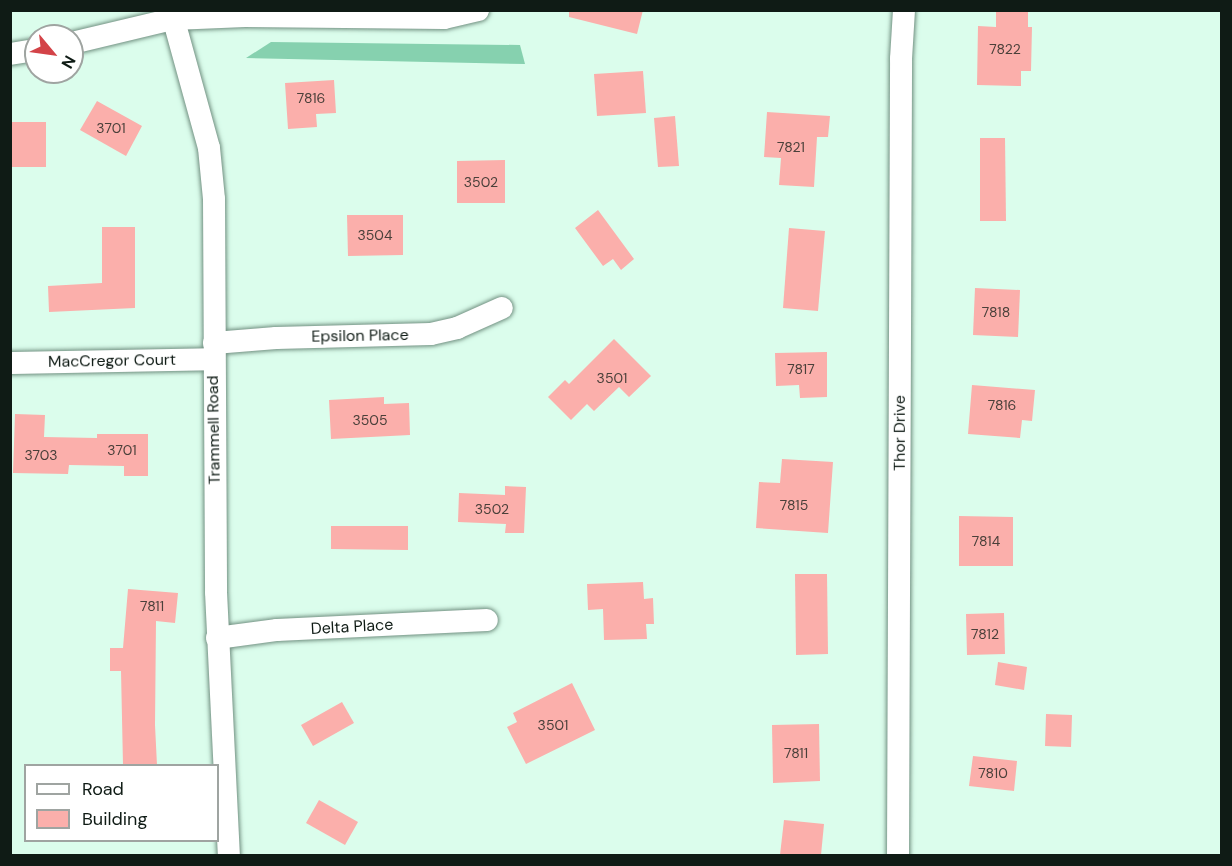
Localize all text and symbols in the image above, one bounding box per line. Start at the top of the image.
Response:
north arrow [24,24,84,84]
house number: 7822 [989,41,1021,57]
text: N [56,52,80,72]
house number: 7816 [297,90,325,106]
house number: 3701 [96,120,126,136]
house number: 7821 [777,139,805,155]
house number: 3502 [464,174,498,190]
house number: 3504 [358,227,392,243]
house number: 7818 [982,304,1010,320]
street label: Epsilon Place [311,326,409,346]
street label: MacCregor Court [48,350,176,372]
house number: 7817 [787,361,815,377]
house number: 3501 [597,370,627,386]
street label: Trammell Road [203,375,225,485]
street label: Thor Drive [890,395,910,471]
house number: 7816 [988,397,1016,413]
house number: 3505 [353,412,387,428]
house number: 3701 [107,442,137,458]
house number: 3703 [24,447,58,463]
house number: 7815 [780,497,808,513]
house number: 3502 [475,501,509,517]
house number: 7814 [972,533,1000,549]
house number: 7811 [140,598,164,614]
street label: Delta Place [310,615,394,639]
house number: 7812 [971,626,999,642]
house number: 3501 [538,717,568,733]
house number: 7811 [784,745,808,761]
legend [24,764,219,842]
house number: 7810 [978,765,1008,781]
text: Road [82,777,124,801]
text: Building [82,807,147,831]

